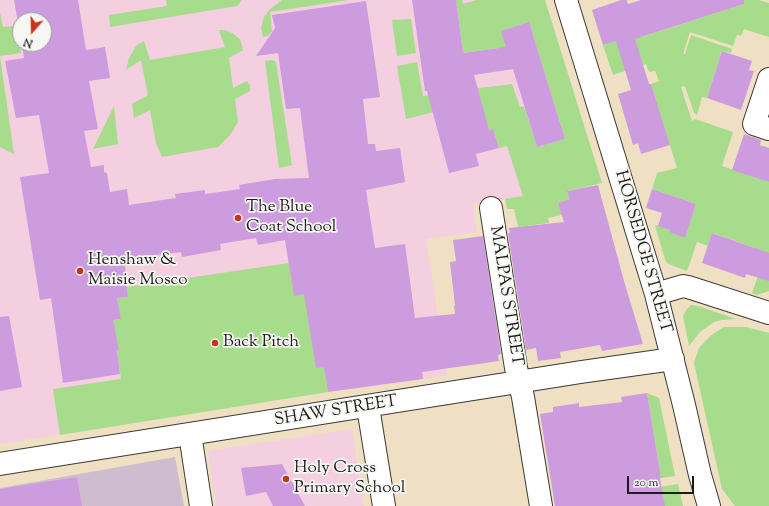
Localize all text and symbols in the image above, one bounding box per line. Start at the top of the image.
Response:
north arrow [12,12,52,52]
text: N [21,33,35,51]
street label: HORSEDGE STREET [609,168,675,336]
place label: The Blue Coat School [246,198,336,238]
marker: The Blue Coat School [233,213,243,223]
street label: MALPAS STREET [484,224,526,368]
place label: Henshaw & Maisie Mosco [88,251,188,291]
marker: Henshaw & Maisie Mosco [75,266,85,276]
place label: Back Pitch [223,333,299,353]
marker: Back Pitch [210,338,220,348]
street label: SHAW STREET [273,392,399,432]
place label: Holy Cross Primary School [294,459,405,499]
scale bar [629,468,696,494]
marker: Holy Cross Primary School [281,474,291,484]
text: 20 m [634,474,658,492]

